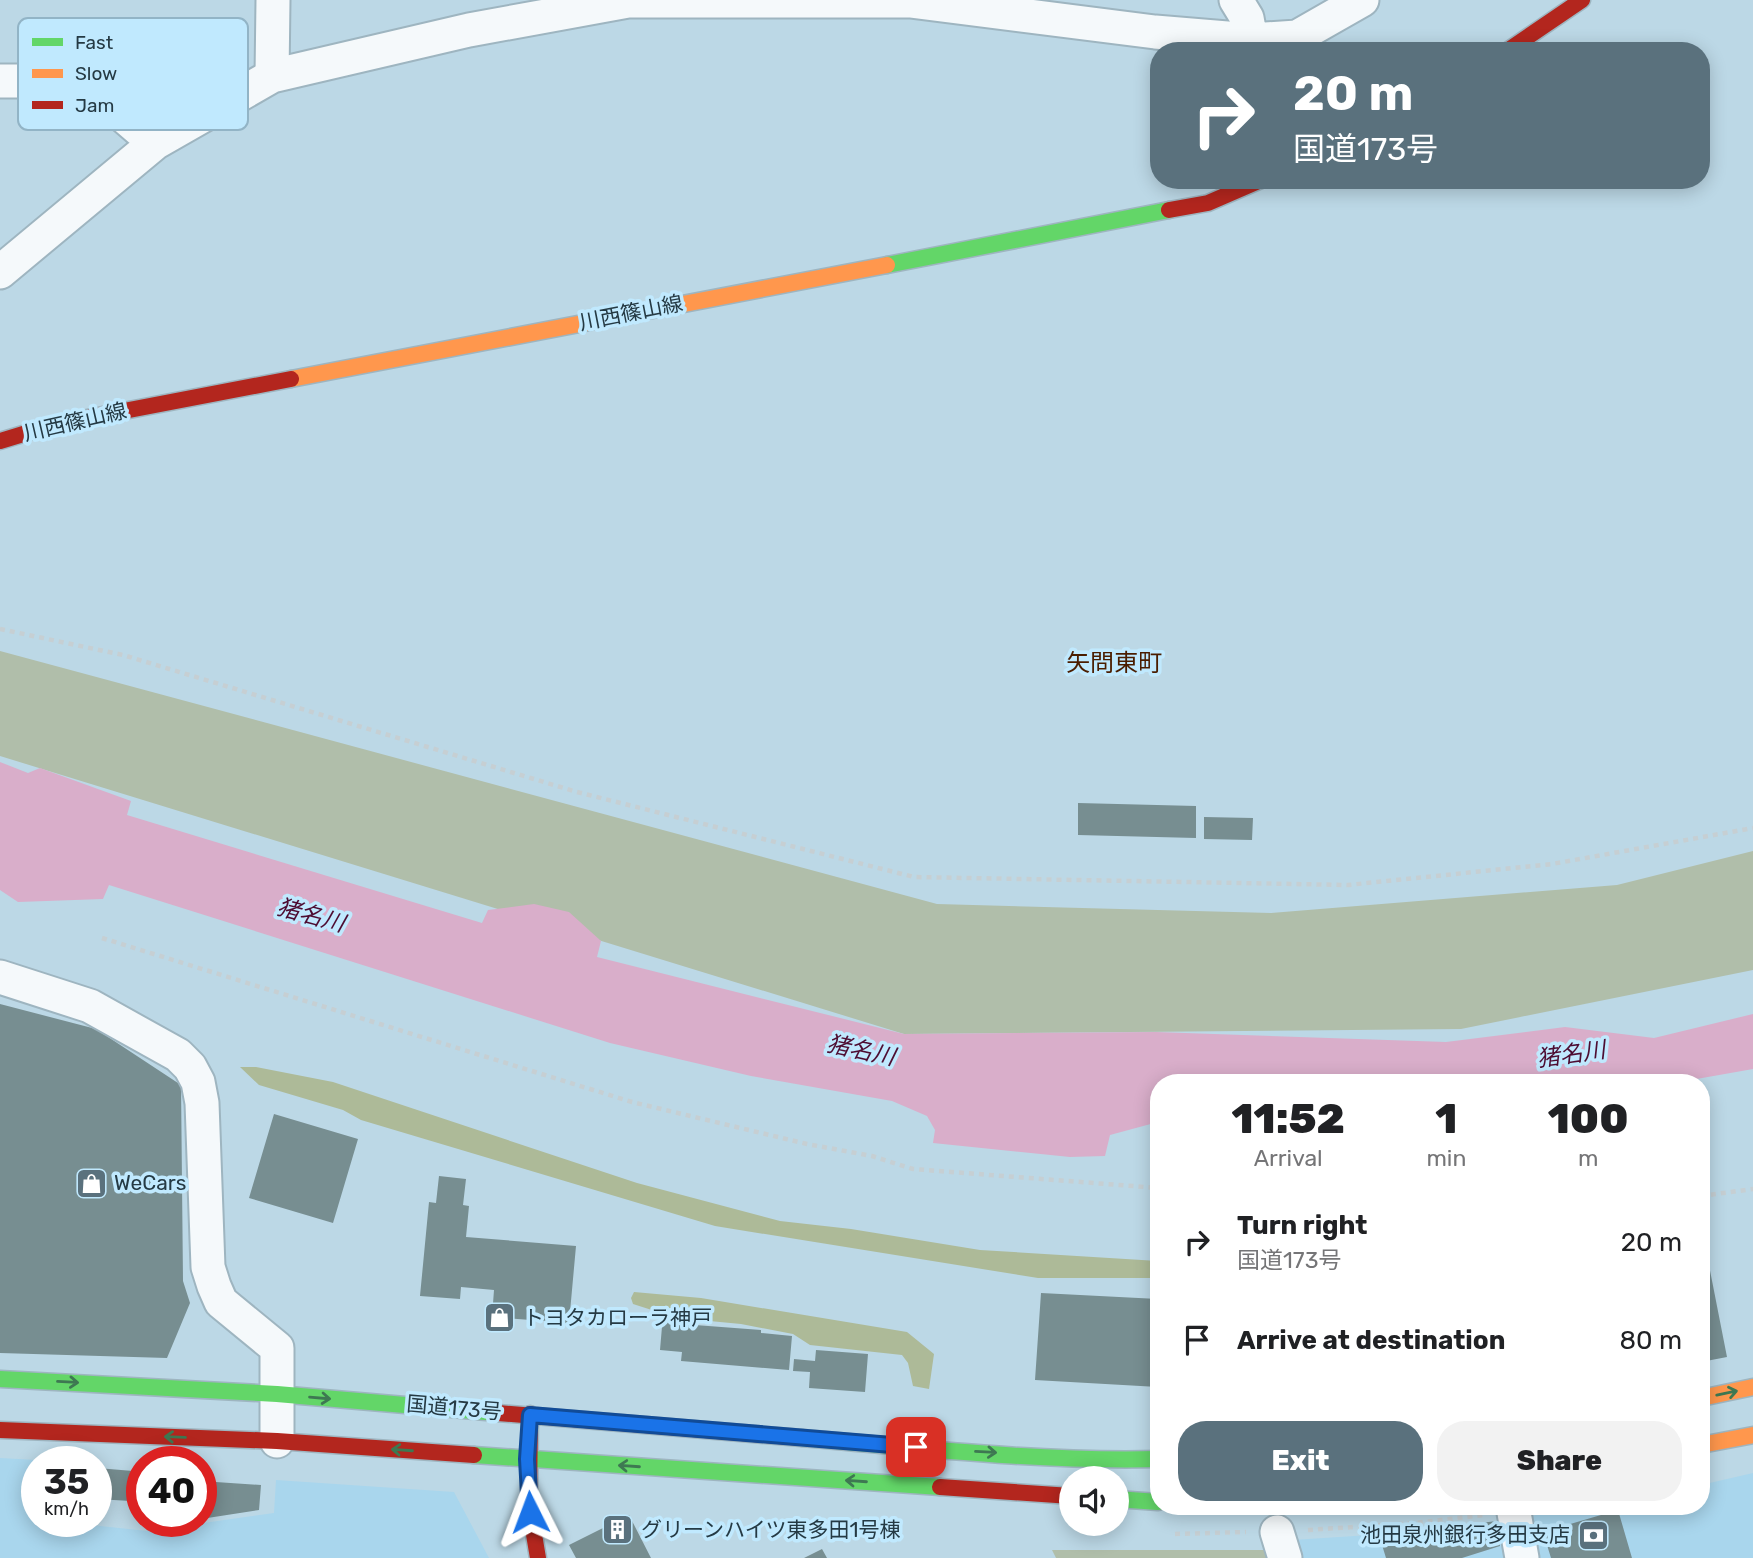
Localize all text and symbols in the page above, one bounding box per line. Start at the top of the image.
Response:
legend [18,18,248,130]
text: Fast [75,31,114,54]
text: Slow [75,62,117,85]
text: 20 m [1293,64,1414,122]
icon: right [1178,70,1269,161]
text: Jam [75,94,114,117]
text: 国道173号 [1293,130,1438,168]
street label: 川西篠山線 [577,290,685,335]
street label: 川西篠山線 [21,398,129,446]
district label: 矢問東町 [1066,649,1162,677]
water label: 猪名川 [274,893,351,938]
water label: 猪名川 [824,1029,901,1071]
water label: 猪名川 [1535,1035,1610,1073]
text: 11:52 [1231,1094,1345,1144]
text: 1 [1435,1094,1457,1144]
text: 100 [1548,1094,1629,1144]
text: Arrival [1254,1144,1323,1172]
text: min [1426,1144,1466,1172]
text: m [1578,1144,1598,1172]
shop icon: WeCars [74,1166,108,1200]
place label: WeCars [114,1170,186,1195]
text: Turn right [1237,1210,1367,1241]
icon: right [1178,1223,1216,1261]
text: 20 m [1621,1227,1682,1258]
text: 国道173号 [1237,1246,1341,1274]
shop icon: トヨタカローラ神戸 [483,1301,517,1335]
place label: トヨタカローラ神戸 [523,1305,712,1330]
icon: arrive [1178,1321,1216,1359]
text: Arrive at destination [1237,1325,1505,1356]
text: 80 m [1619,1325,1682,1356]
one-way arrow [56,1376,79,1389]
one-way arrow [1715,1385,1738,1399]
street label: 国道173号 [405,1391,503,1424]
one-way arrow [308,1392,330,1405]
pin [886,1417,946,1477]
button: Exit [1178,1421,1423,1501]
button: Share [1437,1421,1682,1501]
icon: arrive [897,1428,935,1466]
one-way arrow [164,1430,187,1443]
one-way arrow [392,1443,414,1456]
speed limit sign: 40 [126,1446,217,1537]
one-way arrow [974,1446,997,1459]
one-way arrow [618,1459,641,1472]
text: 35 [44,1461,89,1503]
map controls [1059,1466,1129,1536]
button: sound [1059,1466,1129,1536]
one-way arrow [845,1474,868,1487]
position arrow [493,1475,567,1549]
text: km/h [44,1498,89,1520]
building icon: グリーンハイツ東多田1号棟 [601,1513,635,1547]
place label: グリーンハイツ東多田1号棟 [641,1517,901,1542]
bank icon: 池田泉州銀行多田支店 [1576,1518,1610,1552]
place label: 池田泉州銀行多田支店 [1360,1522,1570,1547]

